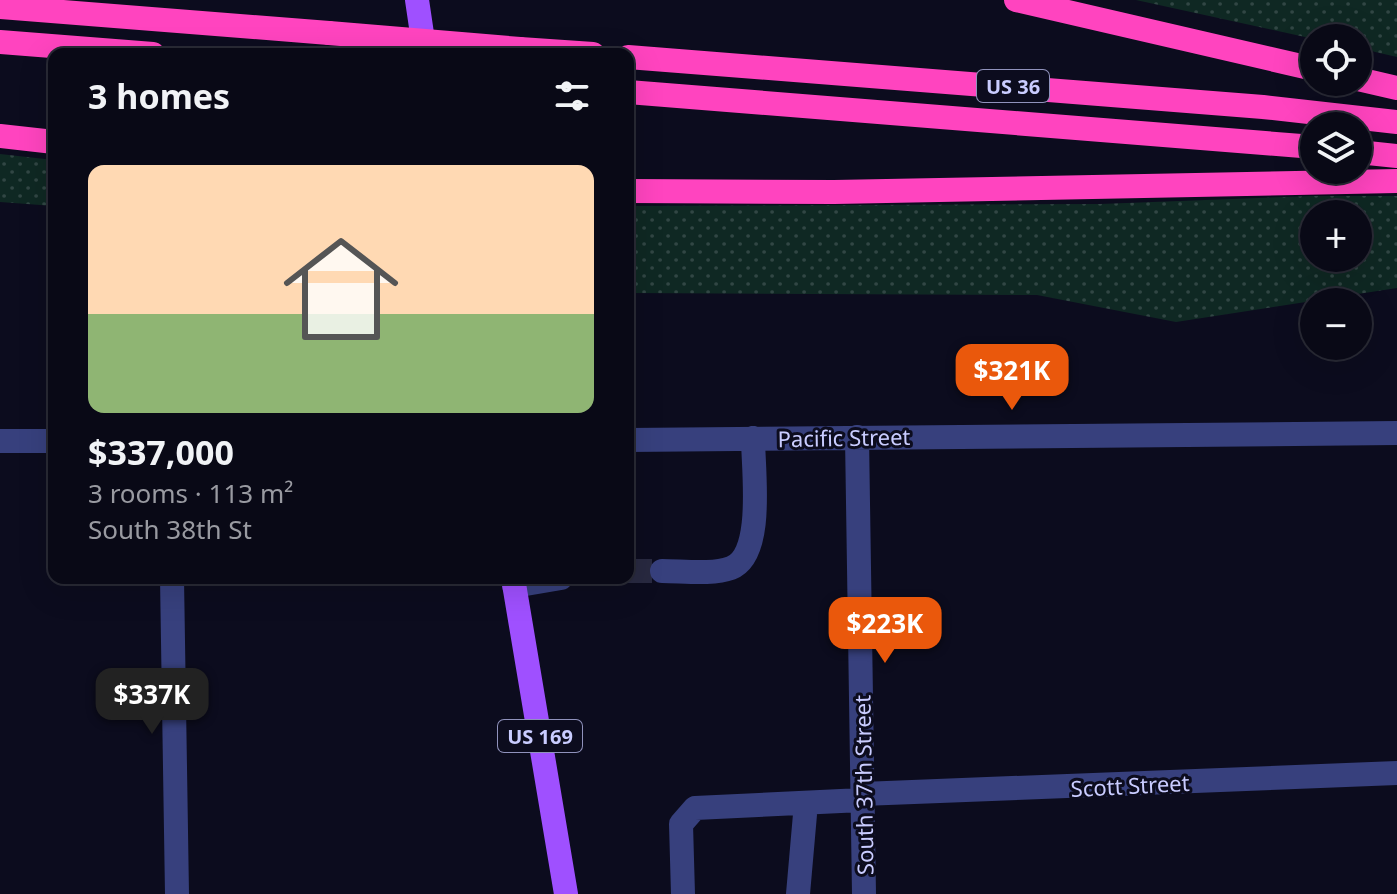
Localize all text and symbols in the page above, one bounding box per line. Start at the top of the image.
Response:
map controls [1300,24,1372,360]
button: locate [1300,24,1372,96]
road number: US 36 [977,70,1049,102]
text: 3 homes [88,73,230,119]
icon: filters [550,74,594,118]
button: layers [1300,112,1372,184]
button: + [1300,200,1372,272]
icon: home [269,217,413,361]
button: − [1300,288,1372,360]
pin: $321K [956,344,1068,412]
text: $321K [974,352,1050,388]
street label: Pacific Street [777,421,911,453]
text: $337,000 [88,429,234,475]
text: 3 rooms · 113 m² [88,475,293,511]
text: South 38th St [88,511,252,547]
pin: $223K [829,597,941,665]
text: $223K [847,605,923,641]
pin: $337K [96,668,208,736]
text: $337K [114,676,190,712]
street label: South 37th Street [846,695,880,875]
road number: US 169 [498,720,582,752]
street label: Scott Street [1070,767,1190,803]

